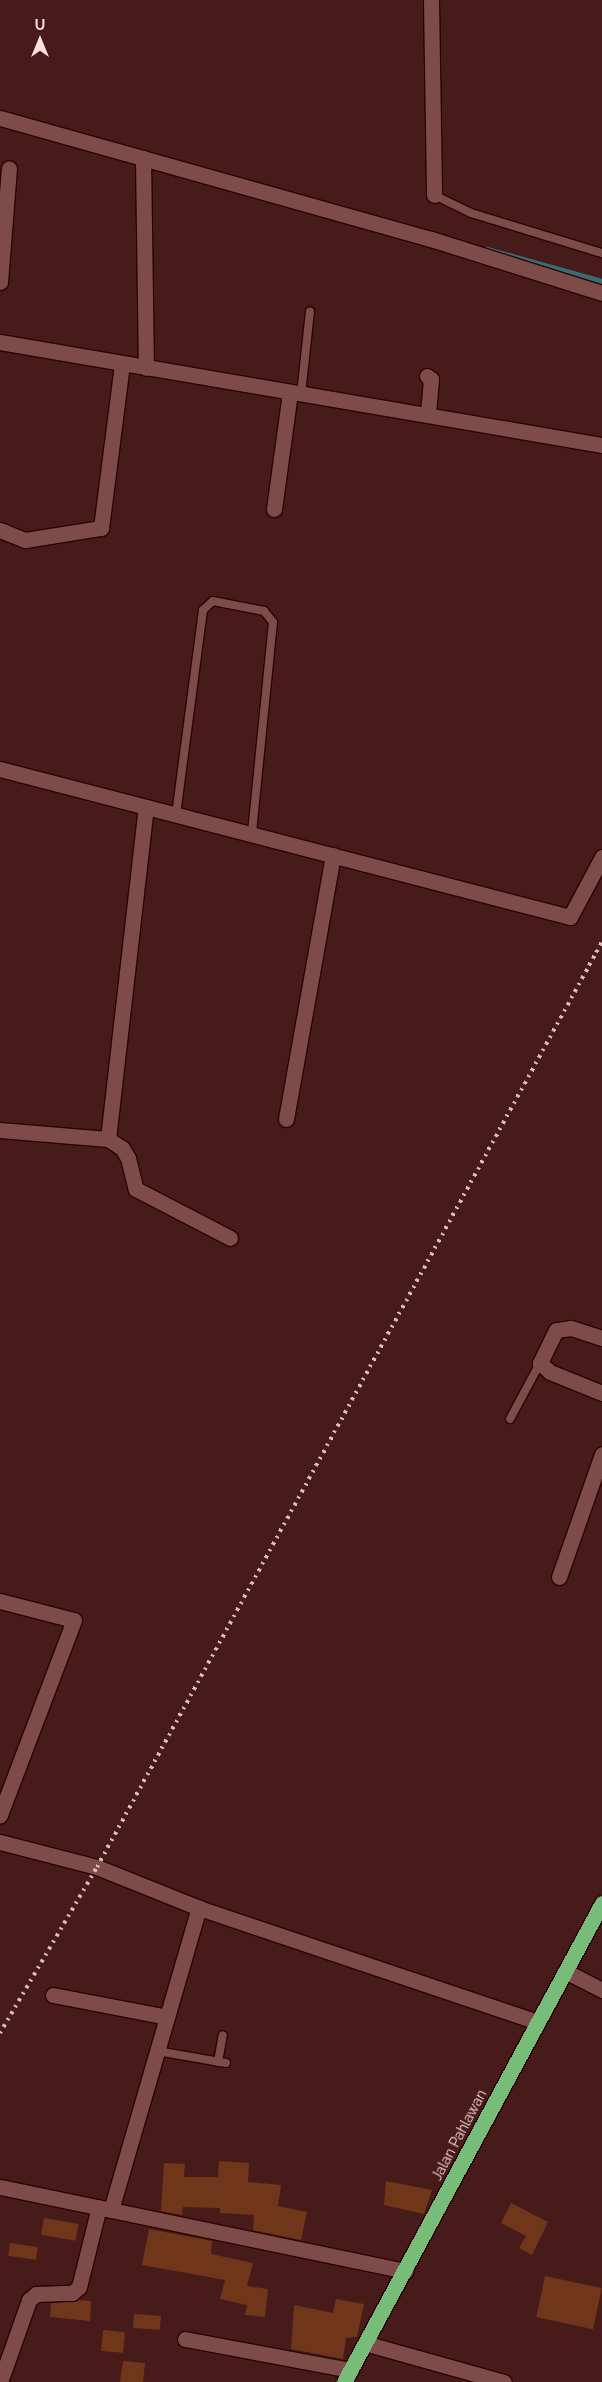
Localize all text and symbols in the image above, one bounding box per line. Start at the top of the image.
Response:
north arrow [15,15,65,65]
text: U [35,17,45,33]
street label: Jalan Pahlawan [428,2087,490,2183]

